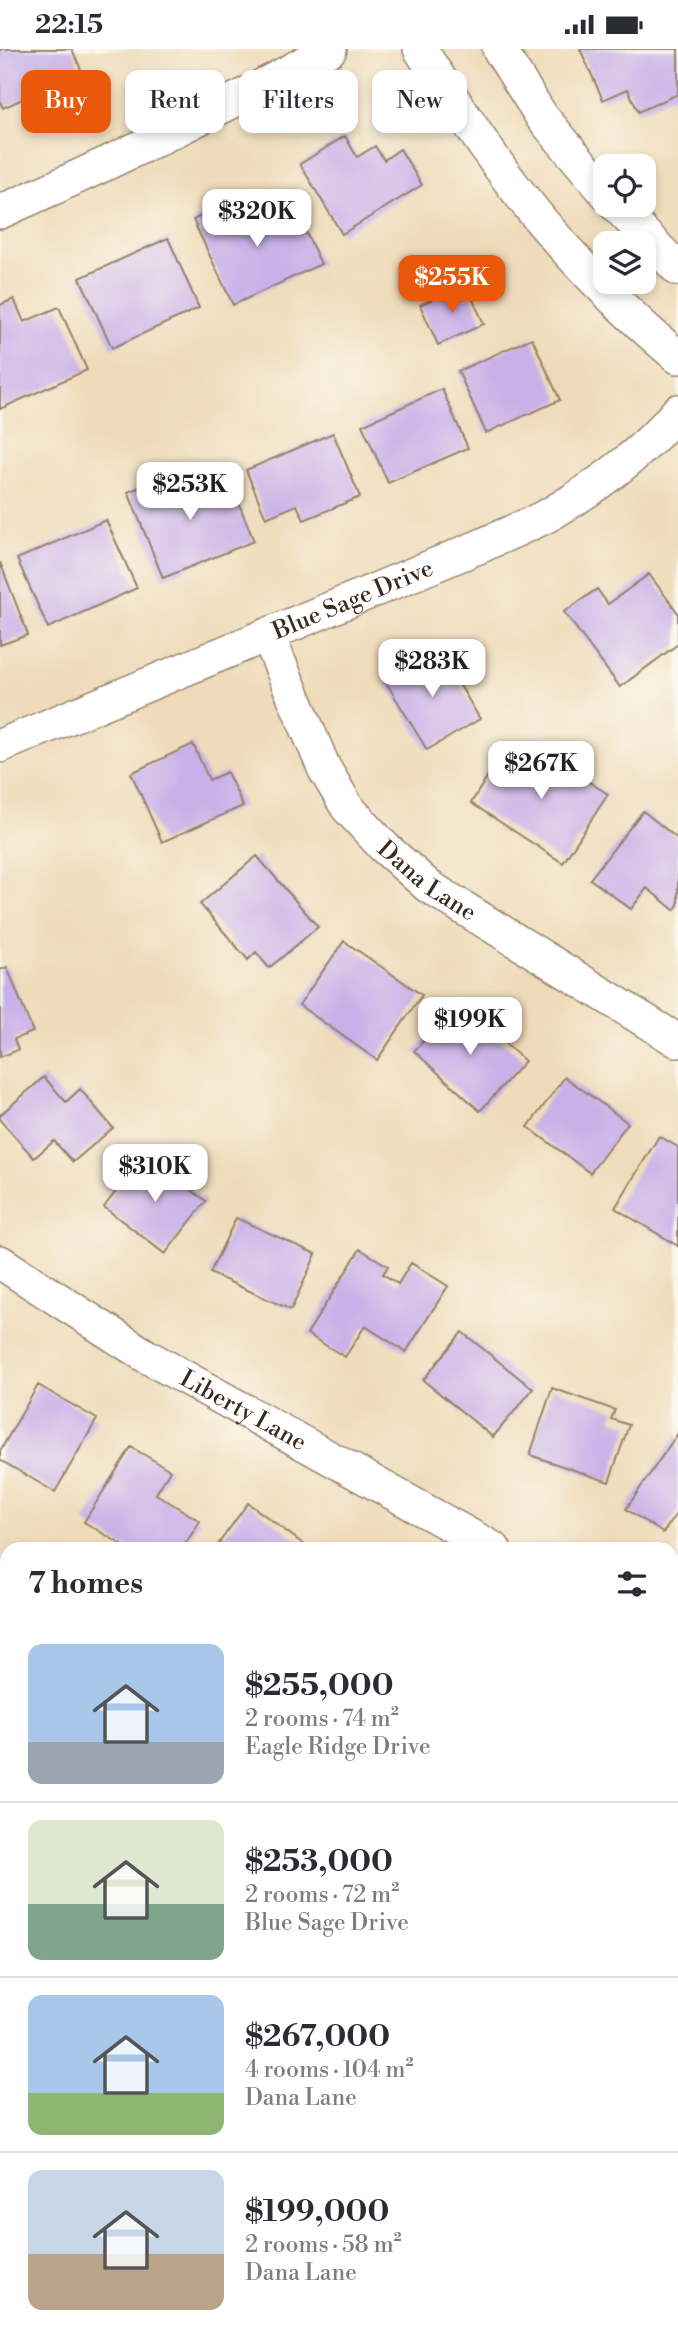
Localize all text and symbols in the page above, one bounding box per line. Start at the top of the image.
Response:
text: 22:15 [35,9,103,41]
chip: Buy [21,70,111,133]
chip: Rent [125,70,225,133]
chip: Filters [239,70,358,133]
chip: New [372,70,467,133]
map controls [593,154,656,294]
button: locate [593,154,656,217]
pin: $320K [208,189,306,249]
text: $320K [218,198,296,226]
button: layers [593,231,656,294]
pin: $255K [403,255,501,315]
text: $255K [414,264,490,292]
pin: $253K [141,463,239,522]
text: $253K [153,471,227,499]
street label: Blue Sage Drive [267,553,438,647]
pin: $283K [383,639,481,699]
text: $283K [394,648,470,676]
pin: $267K [492,741,590,801]
text: $267K [504,750,578,778]
street label: Dana Lane [371,834,482,928]
pin: $199K [421,997,519,1057]
text: $199K [434,1006,506,1034]
pin: $310K [106,1145,204,1204]
text: $310K [119,1153,191,1181]
street label: Liberty Lane [174,1364,312,1458]
text: 7 homes [28,1565,143,1603]
icon: filters [613,1565,651,1603]
text: $255,000 [245,1667,393,1705]
icon: home [84,1672,168,1756]
text: 2 rooms · 74 m² [245,1705,399,1733]
text: Eagle Ridge Drive [245,1733,431,1761]
text: $253,000 [245,1843,393,1881]
icon: home [84,1848,168,1932]
text: 2 rooms · 72 m² [245,1881,399,1909]
text: Blue Sage Drive [245,1909,409,1937]
text: $267,000 [245,2018,390,2056]
icon: home [84,2023,168,2107]
text: 4 rooms · 104 m² [245,2056,414,2084]
text: Dana Lane [245,2084,357,2112]
text: $199,000 [245,2193,389,2231]
icon: home [84,2198,168,2282]
text: 2 rooms · 58 m² [245,2231,402,2259]
text: Dana Lane [245,2259,357,2287]

